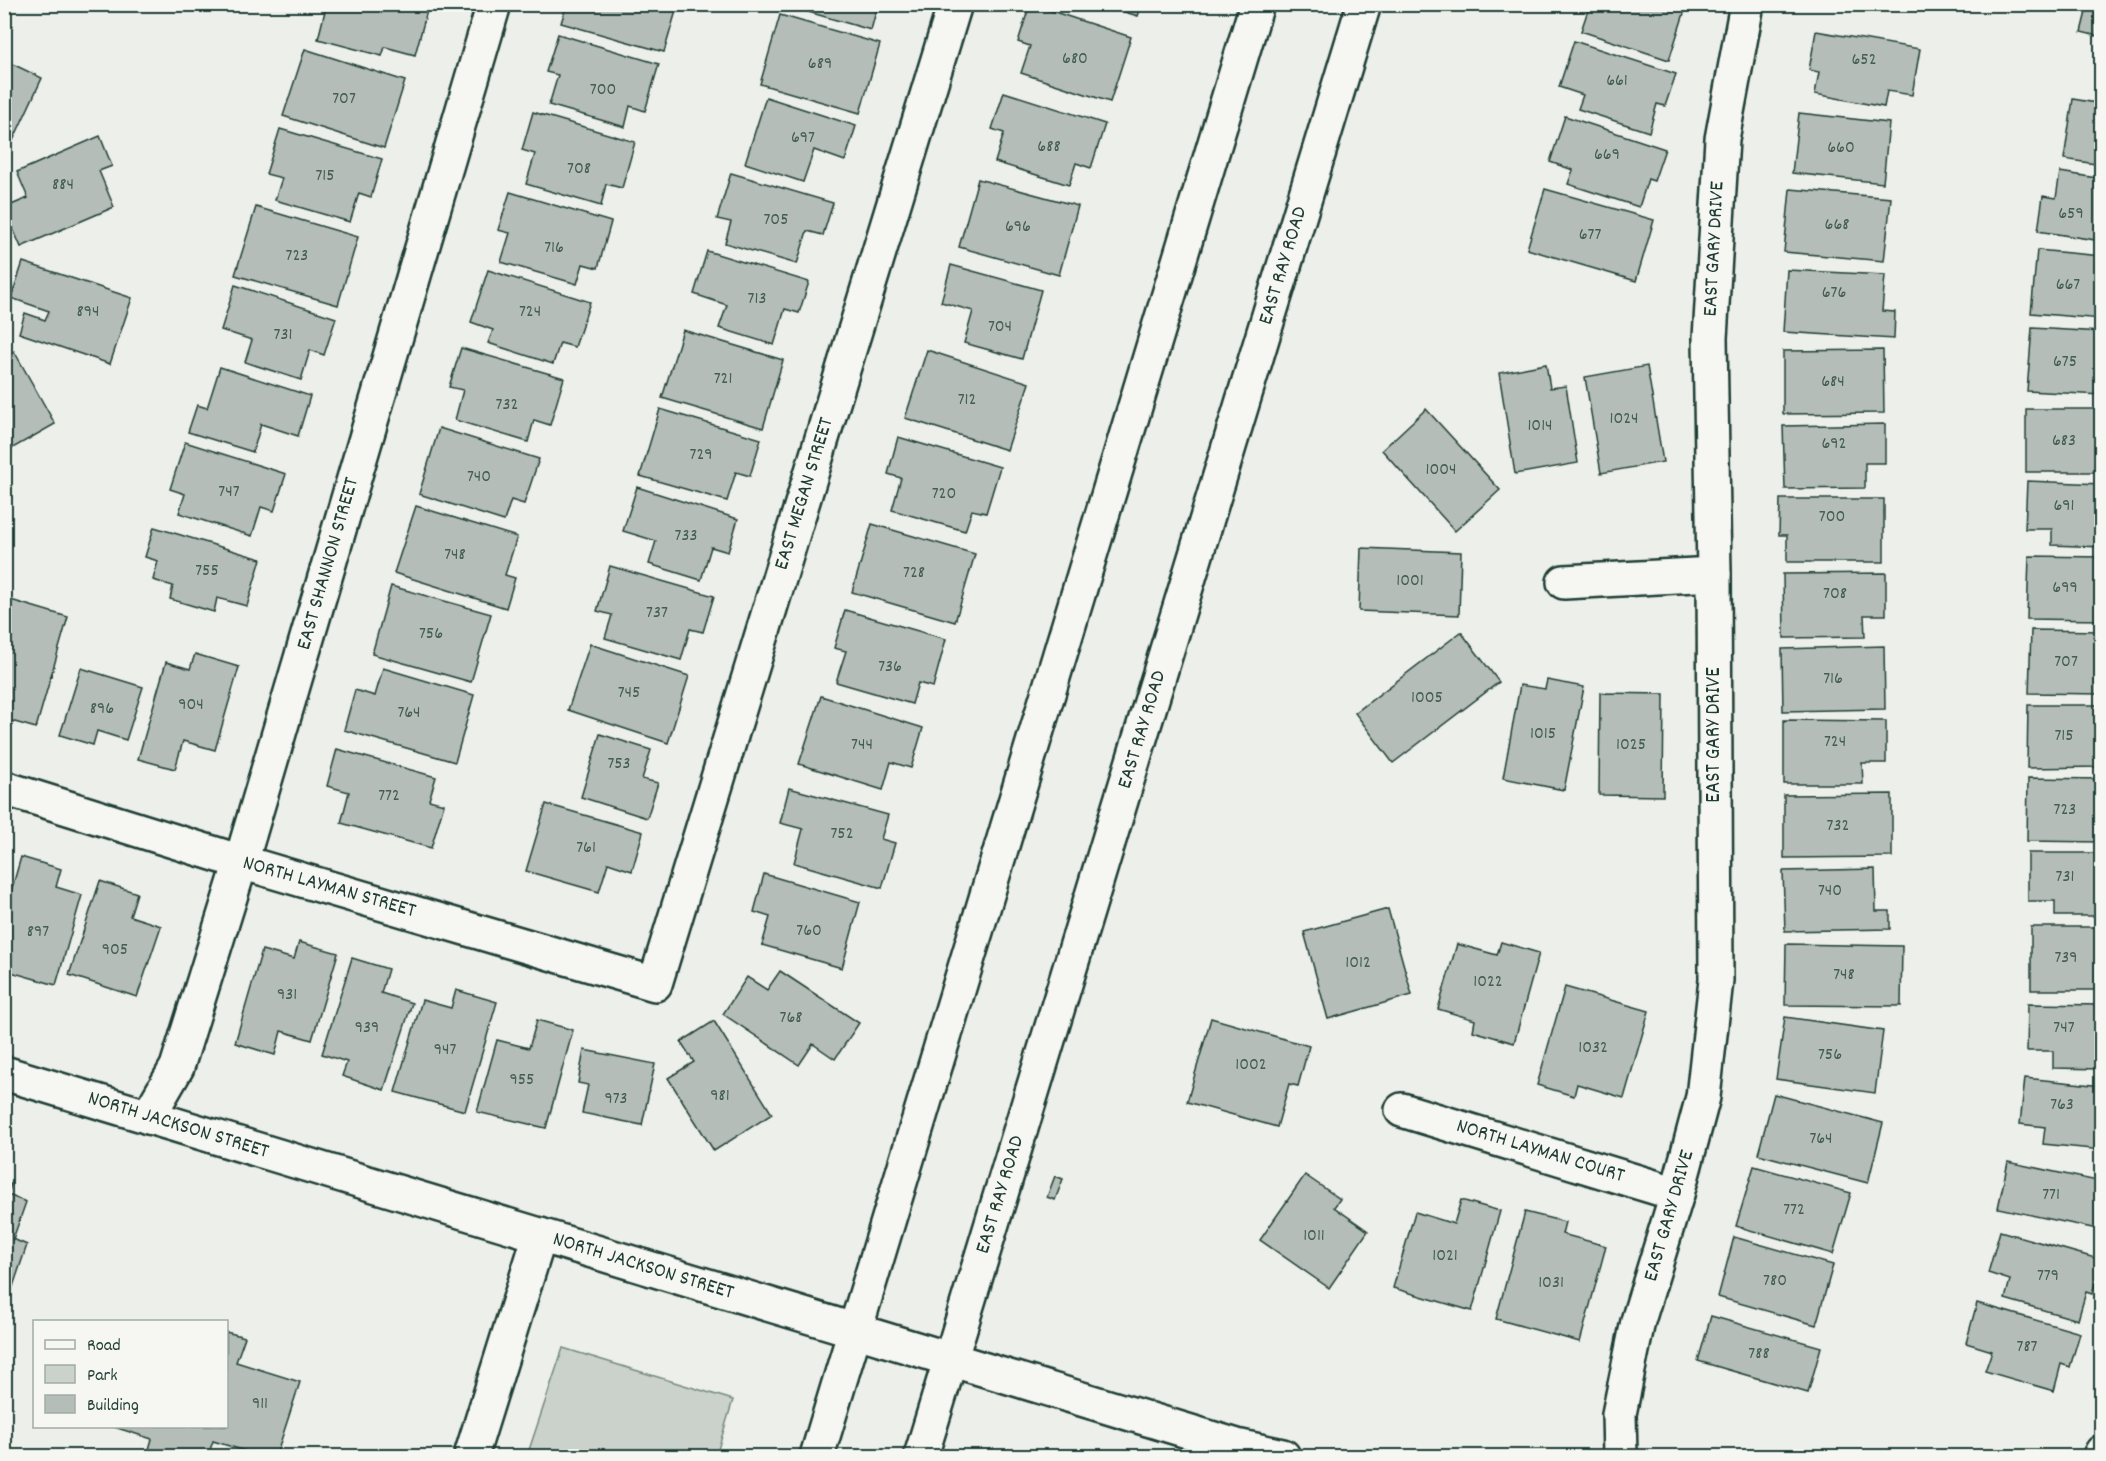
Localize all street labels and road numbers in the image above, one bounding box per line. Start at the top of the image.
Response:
street label: EAST GARY DRIVE [1696,180,1734,317]
street label: EAST RAY ROAD [1252,203,1316,329]
street label: EAST MEGAN STREET [768,414,843,574]
street label: EAST SHANNON STREET [290,474,368,654]
street label: EAST RAY ROAD [1111,667,1175,793]
street label: EAST GARY DRIVE [1700,667,1730,803]
street label: NORTH LAYMAN STREET [239,849,420,927]
street label: NORTH JACKSON STREET [84,1084,273,1168]
street label: NORTH LAYMAN COURT [1452,1112,1628,1192]
street label: EAST RAY ROAD [969,1132,1033,1258]
street label: EAST GARY DRIVE [1637,1146,1703,1285]
street label: NORTH JACKSON STREET [549,1225,738,1309]

